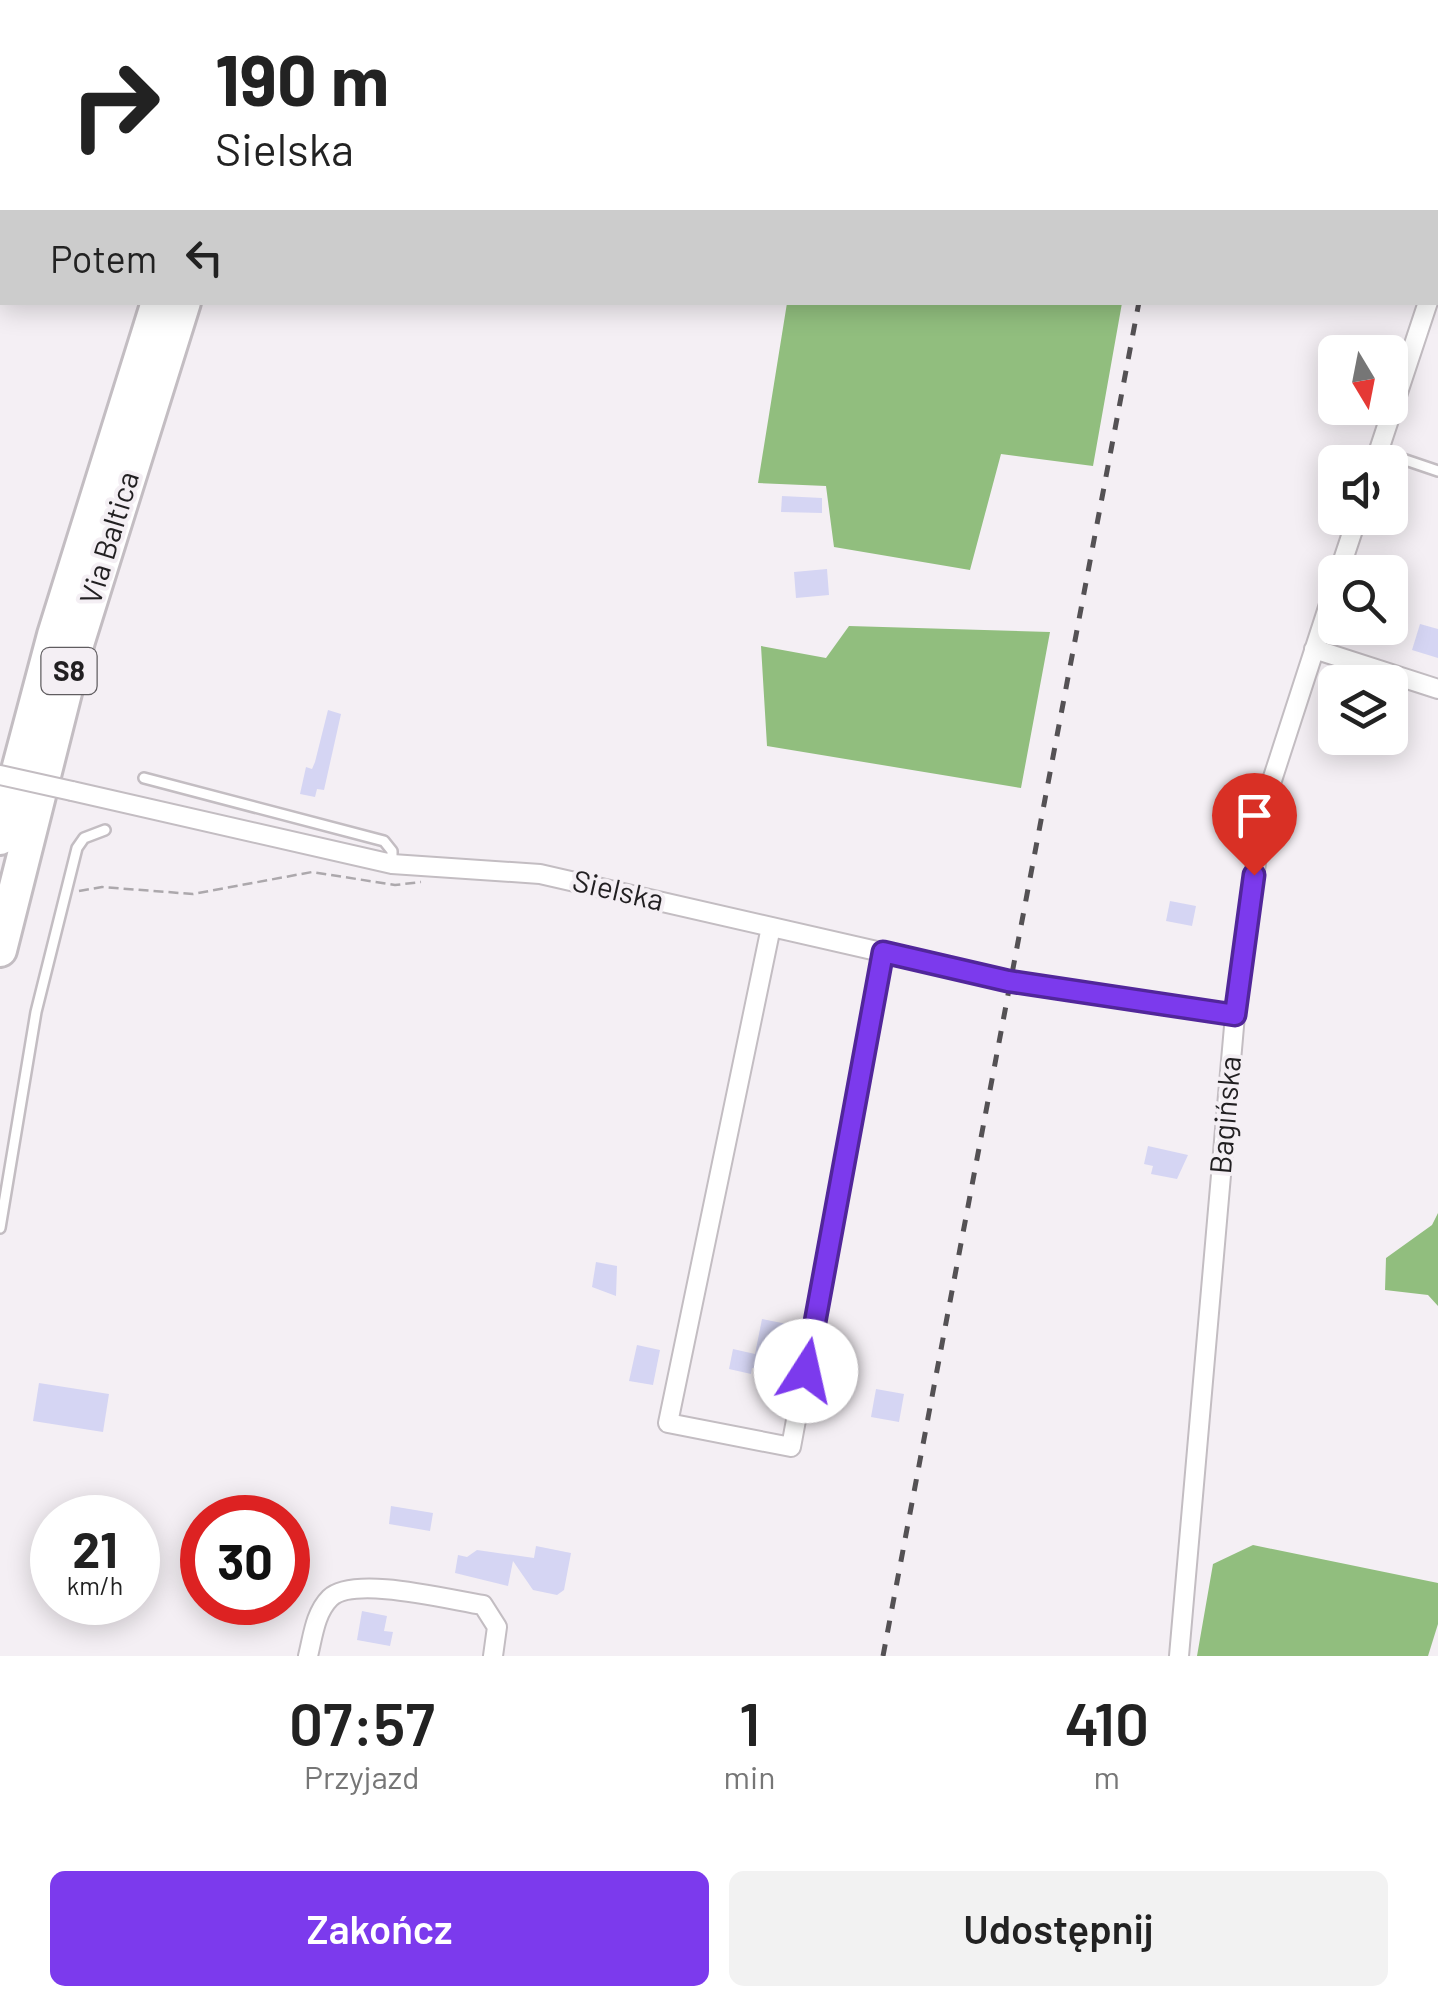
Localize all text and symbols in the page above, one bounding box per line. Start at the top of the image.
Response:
text: 190 m [215,36,389,120]
icon: right [50,40,180,170]
text: Sielska [215,121,354,175]
icon: left [177,230,232,285]
text: Potem [50,235,157,281]
north arrow [1318,335,1408,425]
map controls [1318,335,1408,755]
button: sound [1318,445,1408,535]
street label: Via Baltica [71,467,145,608]
button: search [1318,555,1408,645]
road number: S8 [42,648,96,694]
button: layers [1318,665,1408,755]
pin [1212,773,1297,876]
icon: arrive [1227,788,1282,843]
street label: Sielska [569,861,668,917]
street label: Bagińska [1201,1054,1247,1175]
position arrow [754,1319,858,1423]
speed limit sign: 30 [180,1495,310,1625]
text: 21 [72,1518,118,1578]
text: km/h [67,1570,123,1600]
text: 07:57 [289,1686,435,1758]
text: 1 [739,1686,760,1758]
text: 410 [1064,1686,1149,1758]
text: Przyjazd [304,1757,420,1795]
text: min [724,1757,775,1795]
text: m [1093,1757,1120,1795]
button: Zakończ [50,1871,709,1986]
button: Udostępnij [729,1871,1388,1986]

